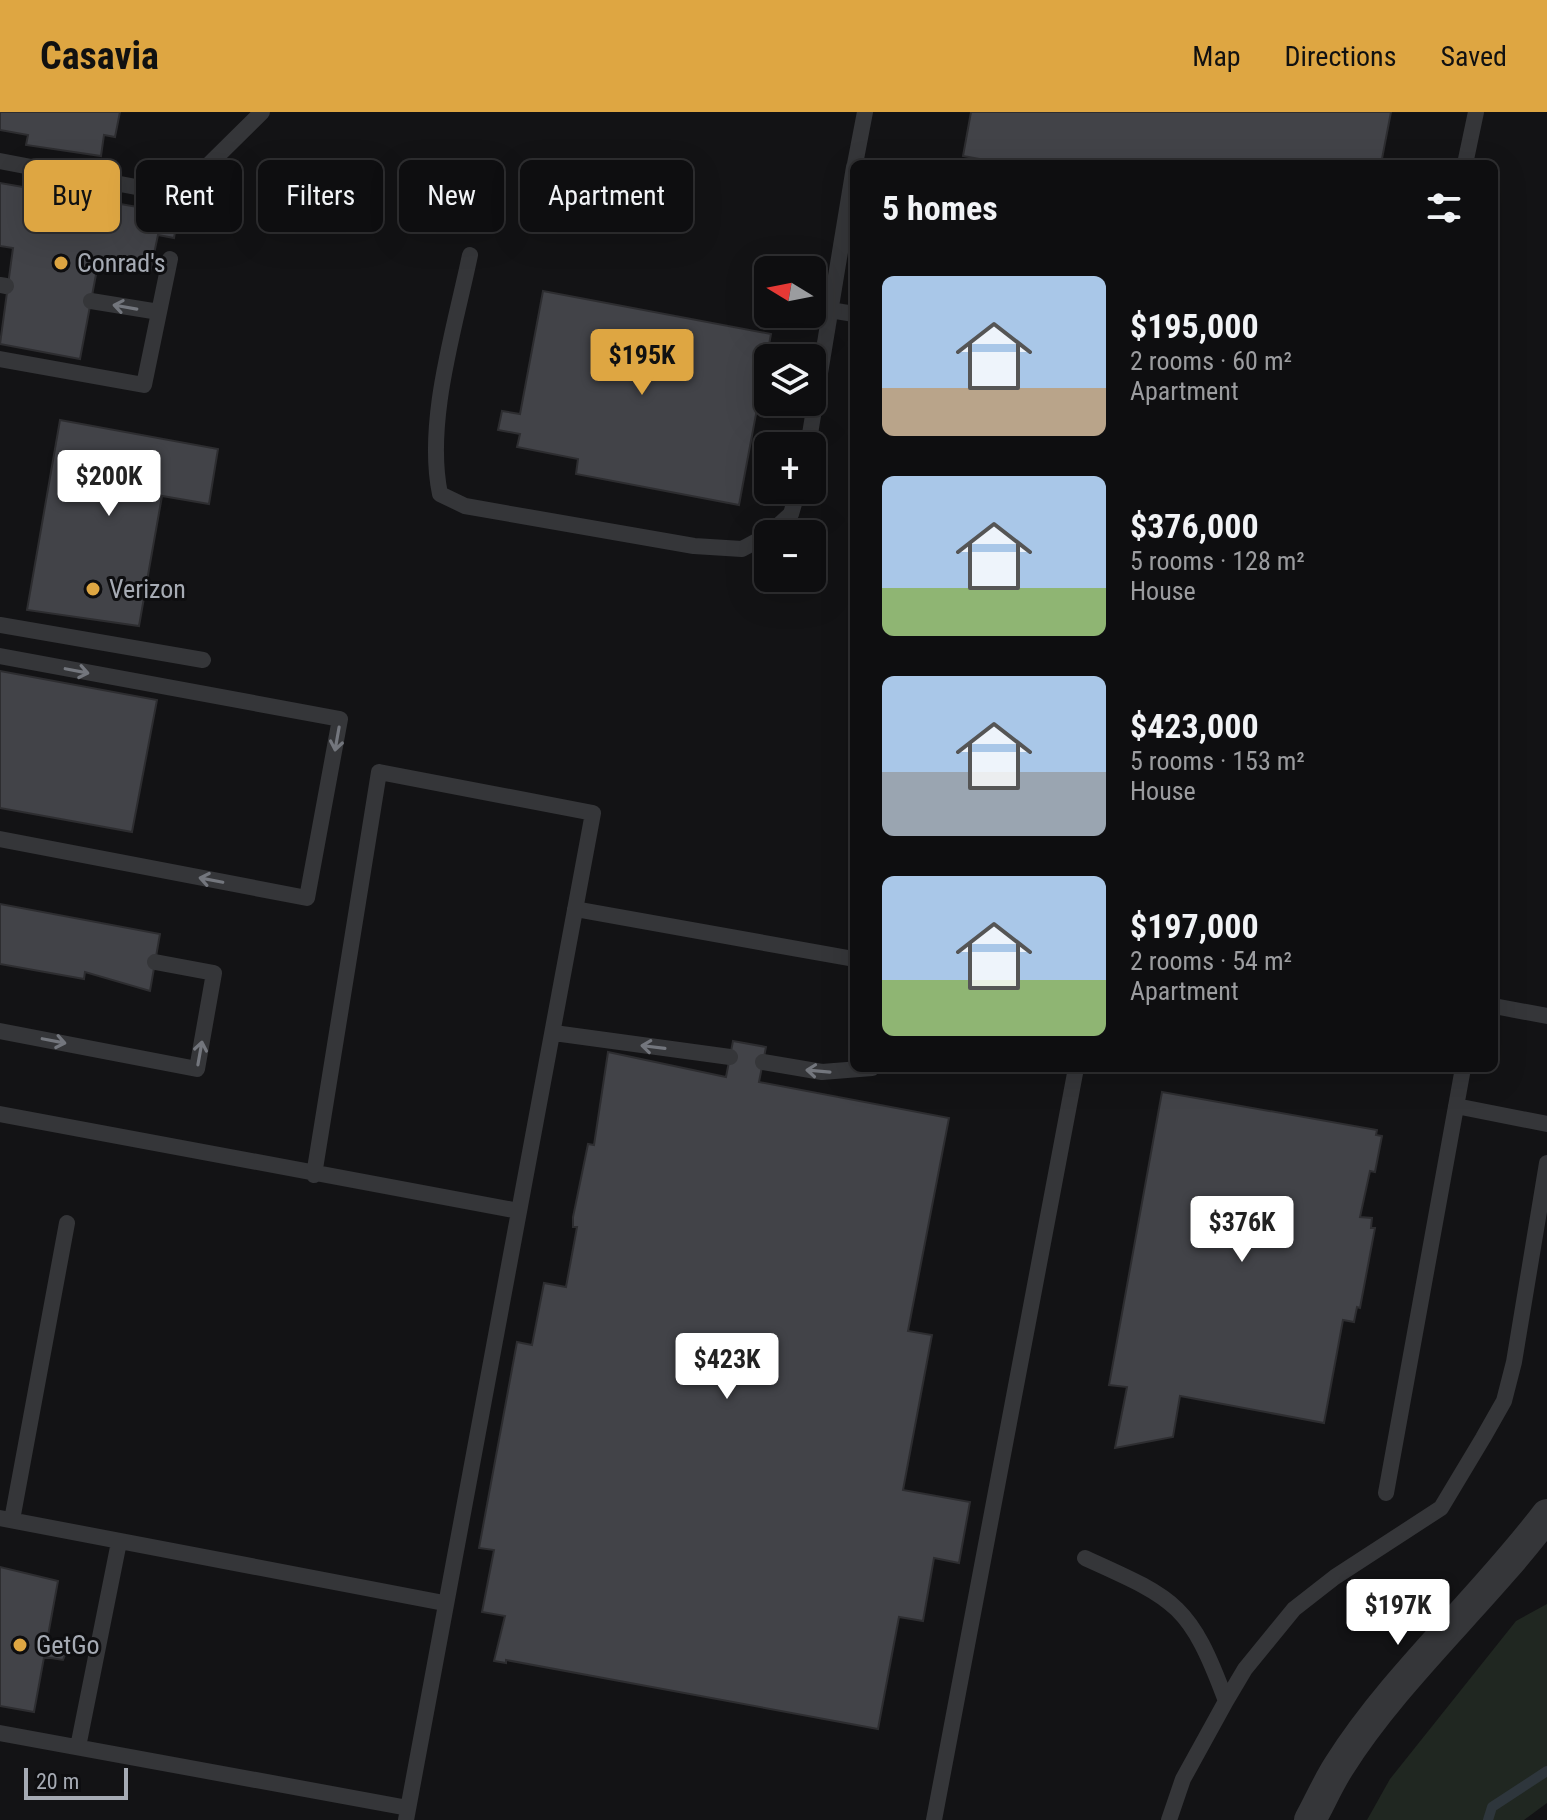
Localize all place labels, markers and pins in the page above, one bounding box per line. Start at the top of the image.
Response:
place label: Conrad's [77,248,166,278]
marker: Conrad's [52,254,70,272]
pin: $195K [586,329,698,397]
pin: $200K [53,450,165,518]
place label: Verizon [109,574,186,604]
marker: Verizon [84,580,102,598]
pin: $376K [1186,1196,1298,1264]
pin: $423K [671,1333,783,1401]
pin: $197K [1342,1579,1454,1647]
place label: GetGo [36,1630,100,1660]
marker: GetGo [11,1636,29,1654]

